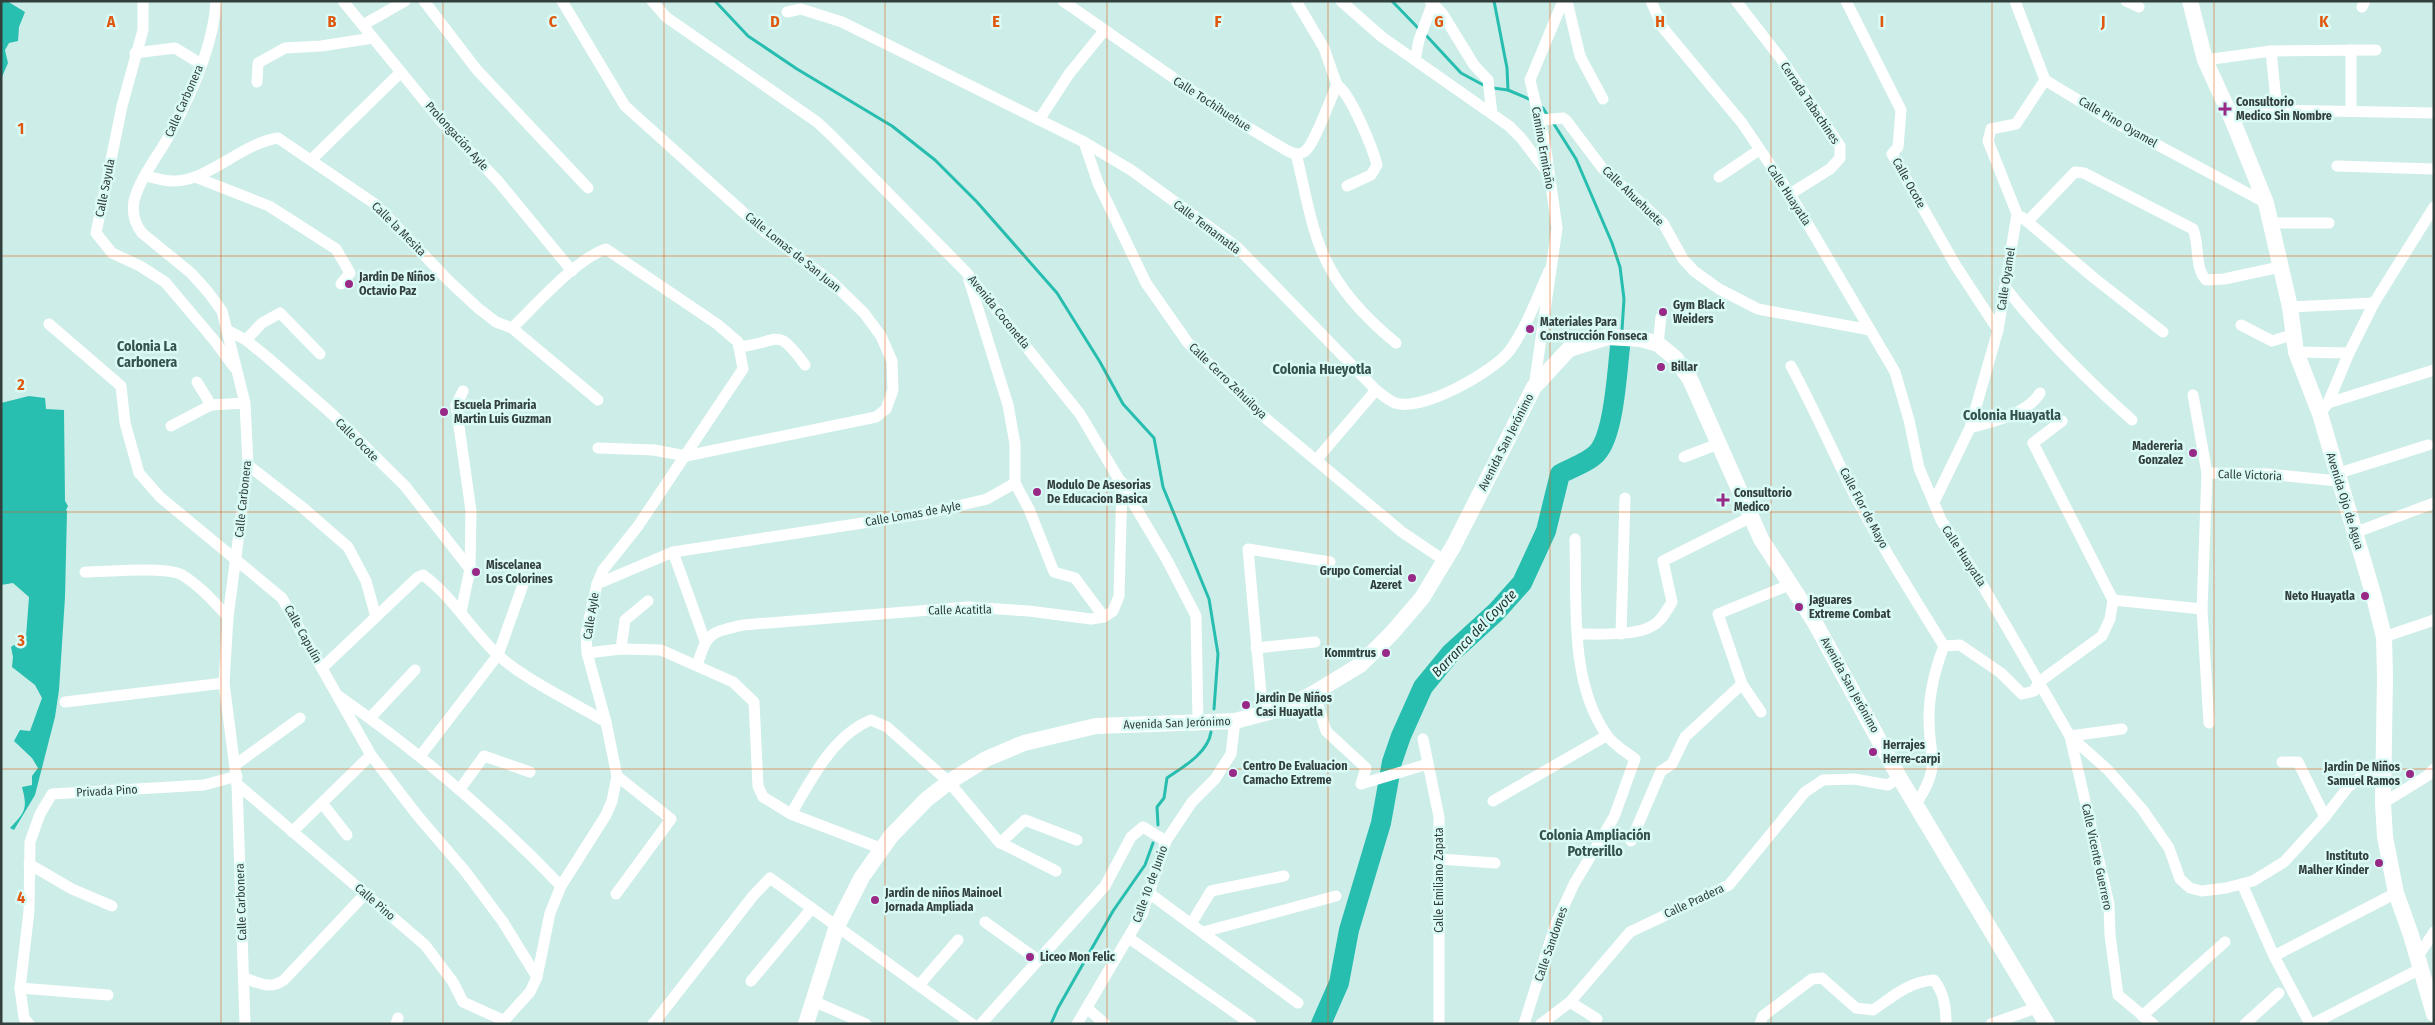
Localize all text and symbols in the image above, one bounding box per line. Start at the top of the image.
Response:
text: A [106,12,116,31]
text: B [328,12,337,31]
text: C [549,12,558,31]
text: D [770,12,780,31]
text: E [992,12,1000,31]
text: F [1214,12,1222,31]
text: G [1434,12,1444,31]
text: H [1655,12,1665,31]
text: I [1880,12,1884,31]
text: J [2100,12,2105,31]
text: K [2319,12,2329,31]
street label: Cerrada Tabachines [1777,59,1843,147]
street label: Calle Carbonera [162,63,206,139]
street label: Calle Tochihuehue [1171,74,1253,134]
street label: Calle Pino Oyamel [2076,94,2160,150]
place label: Consultorio Medico Sin Nombre [2236,95,2332,123]
street label: Prolongación Ayle [423,99,492,173]
marker: Consultorio Medico Sin Nombre [2218,102,2232,116]
street label: Camino Ermitaño [1529,105,1557,191]
text: 1 [18,119,24,138]
street label: Calle Ocote [1889,155,1929,211]
street label: Calle Sayula [92,158,118,218]
street label: Calle Huayatla [1764,162,1814,228]
street label: Calle Ahuehuete [1599,163,1667,229]
street label: Calle Temamatla [1171,197,1243,257]
street label: Calle la Mesita [369,199,429,259]
street label: Calle Lomas de San Juan [742,209,844,295]
street label: Calle Oyamel [1994,246,2018,312]
place label: Jardin De Niños Octavio Paz [358,270,436,298]
street label: Avenida Coconetla [965,272,1033,352]
marker: Jardin De Niños Octavio Paz [343,278,355,290]
place label: Gym Black Weiders [1673,298,1726,326]
marker: Gym Black Weiders [1657,306,1669,318]
place label: Materiales Para Construcción Fonseca [1540,315,1647,343]
marker: Materiales Para Construcción Fonseca [1524,323,1536,335]
district label: Colonia La Carbonera [117,338,177,371]
street label: Calle Cerro Zehuiloya [1186,340,1270,422]
place label: Billar [1671,360,1698,374]
district label: Colonia Hueyotla [1273,361,1371,378]
marker: Billar [1655,361,1667,373]
text: 2 [16,375,25,394]
street label: Avenida San Jerónimo [1475,391,1537,493]
place label: Escuela Primaria Martin Luis Guzman [454,398,551,426]
marker: Escuela Primaria Martin Luis Guzman [438,406,450,418]
district label: Colonia Huayatla [1963,407,2061,424]
street label: Calle Ocote [333,416,382,465]
place label: Madereria Gonzalez [2132,439,2183,467]
marker: Madereria Gonzalez [2187,447,2199,459]
street label: Avenida Ojo de Agua [2324,451,2366,551]
street label: Calle Carbonera [232,460,254,538]
street label: Calle Flor de Mayo [1837,465,1891,551]
street label: Calle Victoria [2218,467,2282,483]
place label: Modulo De Asesorias De Educacion Basica [1047,478,1152,506]
marker: Modulo De Asesorias De Educacion Basica [1031,486,1043,498]
place label: Consultorio Medico [1734,486,1792,514]
marker: Consultorio Medico [1716,493,1730,507]
street label: Calle Lomas de Ayle [864,499,962,529]
street label: Calle Huayatla [1939,523,1989,589]
place label: Miscelanea Los Colorines [486,558,553,586]
place label: Grupo Comercial Azeret [1320,564,1403,592]
marker: Miscelanea Los Colorines [470,566,482,578]
marker: Grupo Comercial Azeret [1406,572,1418,584]
water label: Barranca del Coyote [1428,586,1520,680]
place label: Neto Huayatla [2285,589,2355,603]
marker: Neto Huayatla [2359,590,2371,602]
street label: Calle Ayle [580,591,602,641]
place label: Jaguares Extreme Combat [1808,593,1891,621]
marker: Jaguares Extreme Combat [1793,601,1805,613]
street label: Calle Acatitla [928,602,992,618]
street label: Calle Capulín [281,603,325,665]
text: 3 [16,631,25,650]
street label: Avenida San Jerónimo [1818,635,1882,735]
place label: Kommtrus [1324,646,1377,660]
marker: Kommtrus [1380,647,1392,659]
place label: Jardin De Niños Casi Huayatla [1255,691,1333,719]
marker: Jardin De Niños Casi Huayatla [1240,699,1252,711]
street label: Avenida San Jerónimo [1123,714,1231,732]
place label: Herrajes Herre-carpi [1883,738,1940,766]
marker: Herrajes Herre-carpi [1867,746,1879,758]
place label: Centro De Evaluacion Camacho Extreme [1243,759,1348,787]
place label: Jardin De Niños Samuel Ramos [2323,760,2401,788]
marker: Centro De Evaluacion Camacho Extreme [1227,767,1239,779]
marker: Jardin De Niños Samuel Ramos [2404,768,2416,780]
street label: Privada Pino [76,782,138,800]
street label: Calle Vicente Guerrero [2079,802,2115,912]
street label: Calle Emiliano Zapata [1432,827,1446,933]
district label: Colonia Ampliación Potrerillo [1539,827,1651,860]
street label: Calle 10 de Junio [1130,844,1170,924]
place label: Instituto Malher Kinder [2299,849,2370,877]
marker: Instituto Malher Kinder [2373,857,2385,869]
street label: Calle Carbonera [233,863,249,941]
street label: Calle Pino [352,881,398,923]
street label: Calle Pradera [1662,881,1726,921]
place label: Jardin de niños Mainoel Jornada Ampliada [884,886,1002,914]
text: 4 [17,888,25,907]
marker: Jardin de niños Mainoel Jornada Ampliada [869,894,881,906]
street label: Calle Sandomes [1532,905,1570,983]
place label: Liceo Mon Felic [1040,950,1116,964]
marker: Liceo Mon Felic [1024,951,1036,963]

